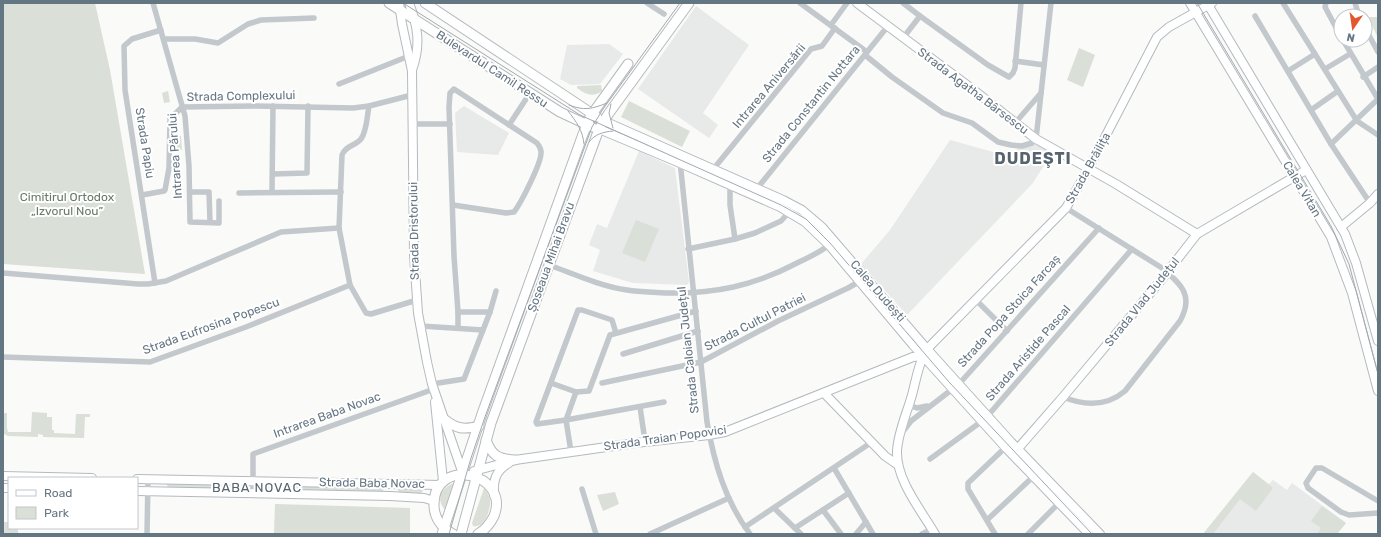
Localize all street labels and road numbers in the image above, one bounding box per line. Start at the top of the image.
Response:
street label: Bulevardul Camil Ressu [434,28,550,110]
street label: Intrarea Aniversării [730,41,808,131]
street label: Strada Constantin Nottara [759,43,863,165]
street label: Strada Agatha Bârsescu [915,45,1031,137]
street label: Strada Complexului [186,88,296,104]
street label: Strada Papiu [132,107,158,179]
street label: Intrarea Părului [165,113,185,199]
street label: Strada Brăilița [1063,130,1113,206]
street label: Calea Vitan [1280,158,1324,220]
street label: Strada Dristorului [406,182,422,280]
street label: Șoseaua Mihai Bravu [525,200,577,314]
street label: Strada Popa Stoica Farcaș [955,252,1063,370]
street label: Strada Vlad Județul [1102,255,1182,349]
street label: Calea Dudești [847,257,909,325]
street label: Strada Caloian Județul [674,286,702,414]
street label: Strada Cultul Patriei [702,290,808,354]
street label: Strada Eufrosina Popescu [141,295,281,357]
street label: Strada Aristide Pascal [983,302,1073,404]
street label: Intrarea Baba Novac [272,389,383,441]
street label: Strada Traian Popovici [603,422,727,454]
street label: Strada Baba Novac [319,475,425,491]

